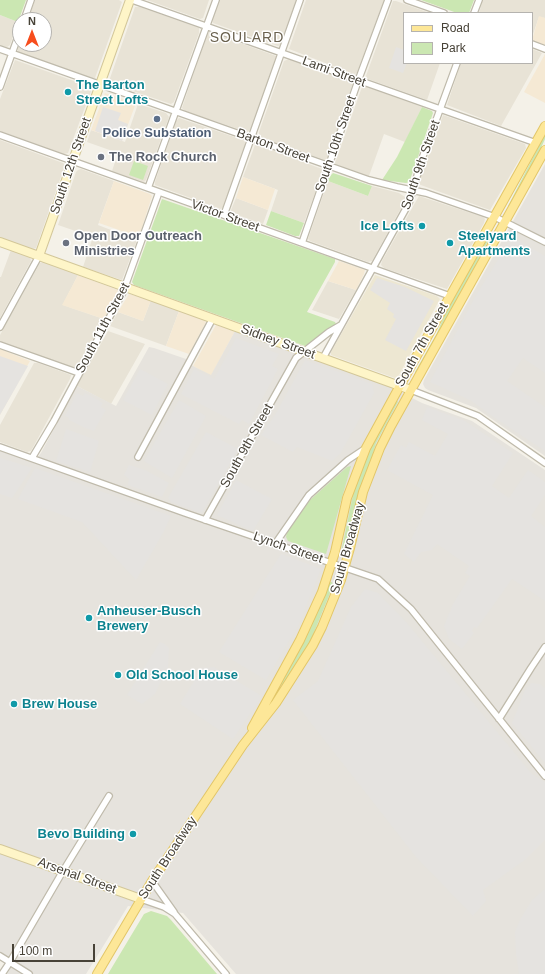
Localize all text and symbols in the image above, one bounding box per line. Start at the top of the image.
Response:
north arrow [12,12,52,52]
legend [403,12,533,64]
text: N [28,15,36,27]
text: Road [441,21,470,35]
district label: SOULARD [210,30,284,46]
text: Park [441,41,466,55]
street label: Lami Street [300,53,368,91]
place label: The Barton Street Lofts [76,77,148,108]
marker: The Barton Street Lofts [63,87,73,97]
street label: South 10th Street [312,94,360,194]
marker: Police Substation [152,114,162,124]
street label: South 12th Street [47,116,95,216]
street label: South 9th Street [398,118,444,212]
place label: Police Substation [102,125,212,141]
street label: Barton Street [234,126,312,166]
place label: The Rock Church [109,149,217,165]
marker: The Rock Church [96,152,106,162]
street label: Victor Street [189,196,261,236]
place label: Ice Lofts [361,218,414,234]
marker: Ice Lofts [417,221,427,231]
place label: Open Door Outreach Ministries [74,228,202,259]
place label: Steelyard Apartments [458,228,530,259]
marker: Open Door Outreach Ministries [61,238,71,248]
marker: Steelyard Apartments [445,238,455,248]
street label: South 11th Street [73,280,133,376]
street label: South 7th Street [392,300,452,390]
street label: Sidney Street [239,321,317,363]
street label: South 9th Street [217,401,277,491]
street label: South Broadway [327,500,369,596]
street label: Lynch Street [251,529,325,567]
place label: Anheuser-Busch Brewery [97,603,201,634]
marker: Anheuser-Busch Brewery [84,613,94,623]
place label: Old School House [126,667,238,683]
marker: Old School House [113,670,123,680]
place label: Brew House [22,696,97,712]
marker: Brew House [9,699,19,709]
street label: South Broadway [135,814,201,902]
place label: Bevo Building [38,826,125,842]
marker: Bevo Building [128,829,138,839]
street label: Arsenal Street [36,855,118,897]
scale bar [14,936,97,962]
text: 100 m [19,944,52,958]

